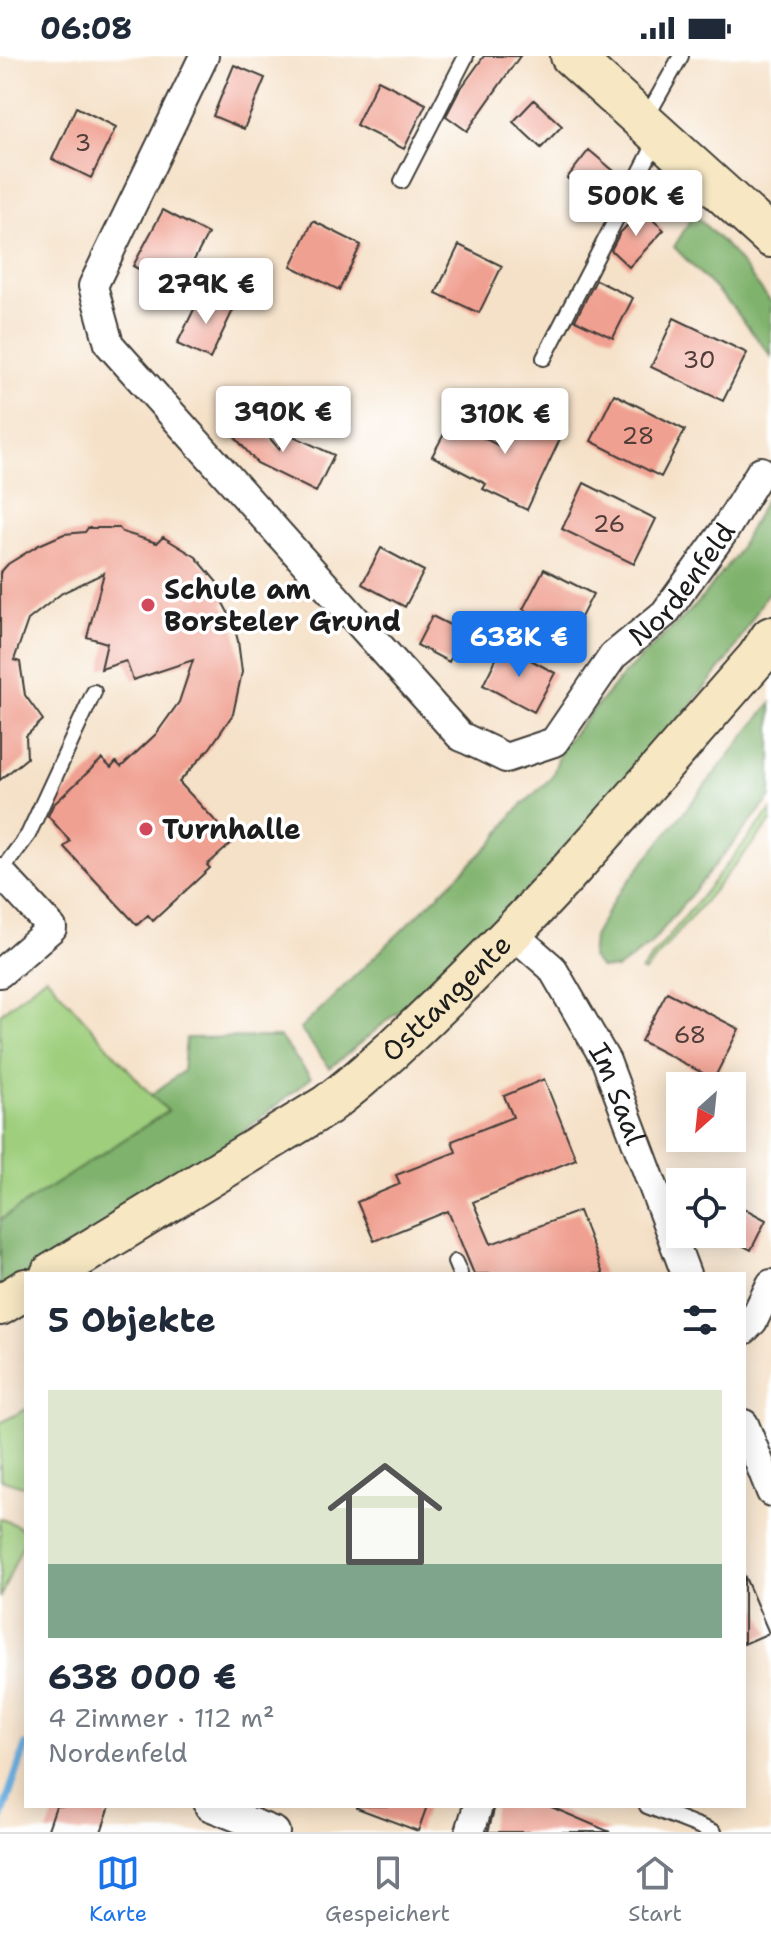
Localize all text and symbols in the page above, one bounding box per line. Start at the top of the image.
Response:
text: 06:08 [40,8,132,49]
house number: 3 [75,127,91,159]
pin: 500K € [571,170,701,238]
text: 500K € [587,178,685,213]
pin: 279K € [141,258,271,326]
text: 279K € [157,266,255,301]
house number: 30 [682,344,716,376]
pin: 390K € [218,386,348,454]
pin: 310K € [440,388,570,456]
text: 390K € [234,394,332,429]
text: 310K € [459,396,551,431]
house number: 28 [622,420,654,452]
house number: 26 [593,508,625,540]
street label: Nordenfeld [620,515,744,655]
place label: Schule am Borsteler Grund [164,570,401,640]
marker: Schule am Borsteler Grund [139,596,157,614]
pin: 638K € [454,611,584,679]
text: 638K € [470,619,568,654]
place label: Turnhalle [162,810,301,848]
marker: Turnhalle [137,820,155,838]
street label: Osttangente [373,926,519,1070]
house number: 68 [674,1019,706,1051]
street label: Im Saal [580,1035,655,1151]
north arrow [666,1072,746,1152]
map controls [666,1072,746,1248]
button: locate [666,1168,746,1248]
text: 5 Objekte [48,1297,216,1343]
icon: filters [678,1298,722,1342]
icon: home [313,1442,457,1586]
text: 638 000 € [48,1654,237,1700]
text: 4 Zimmer · 112 m² [48,1700,275,1735]
text: Nordenfeld [48,1735,188,1770]
tab: Karte [89,1851,147,1928]
tab: Gespeichert [325,1851,450,1928]
tab: Start [628,1851,682,1928]

